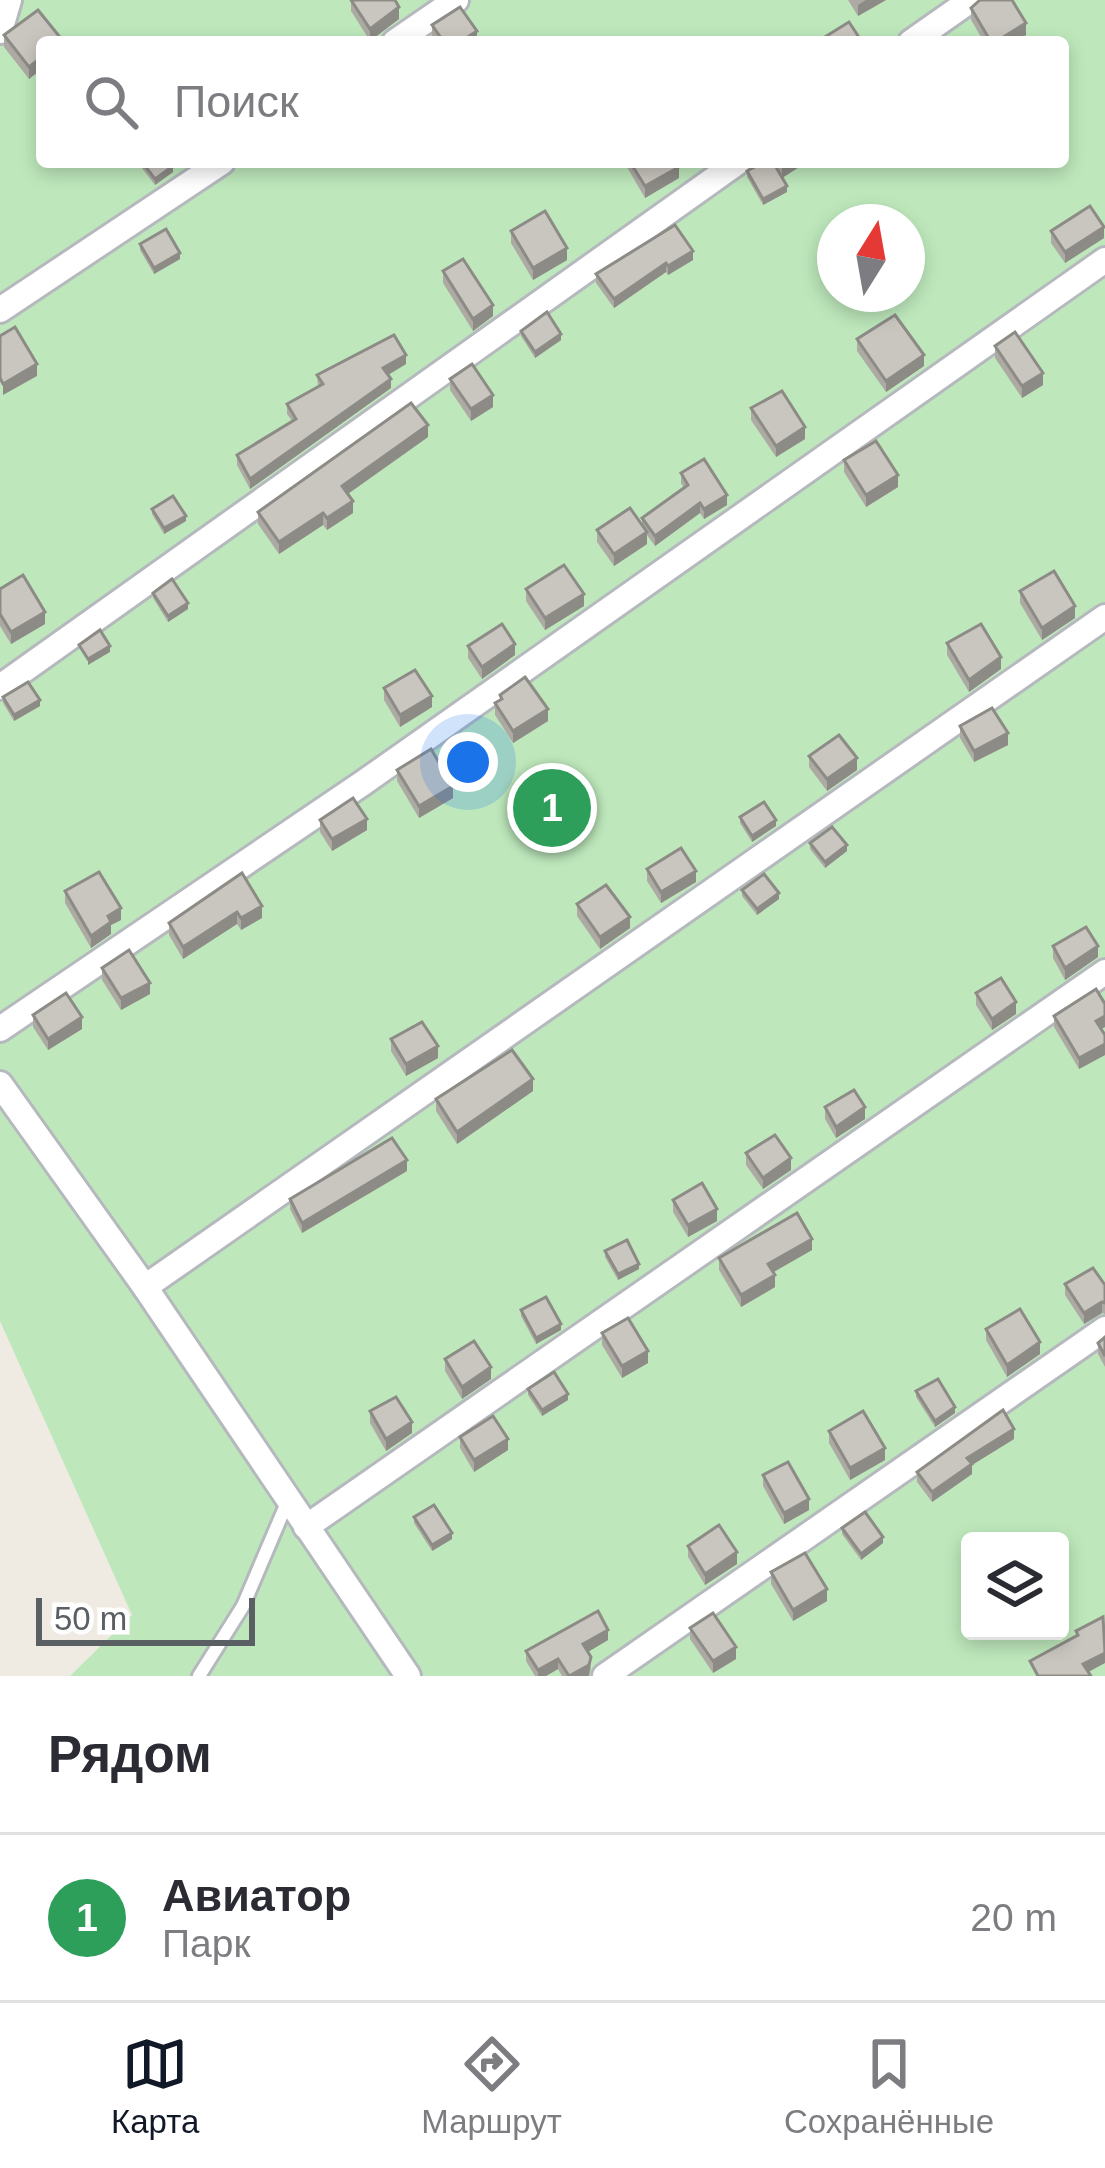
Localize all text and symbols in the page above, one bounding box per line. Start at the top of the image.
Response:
search box [36,36,1069,168]
icon: search [78,69,144,135]
text: Поиск [174,76,299,127]
north arrow [817,204,925,312]
your location [438,732,498,792]
pin: 1 [513,763,591,853]
map controls [961,1532,1069,1640]
button: layers [961,1532,1069,1640]
scale bar [36,1592,255,1645]
text: 50 m [54,1600,127,1637]
text: Рядом [48,1726,212,1783]
text: Авиатор [162,1870,351,1921]
text: 1 [76,1896,98,1939]
text: 20 m [970,1896,1057,1939]
text: Парк [162,1922,250,1965]
tab: Карта [111,2031,199,2141]
tab: Маршрут [421,2031,562,2141]
tab: Сохранённые [784,2031,994,2141]

